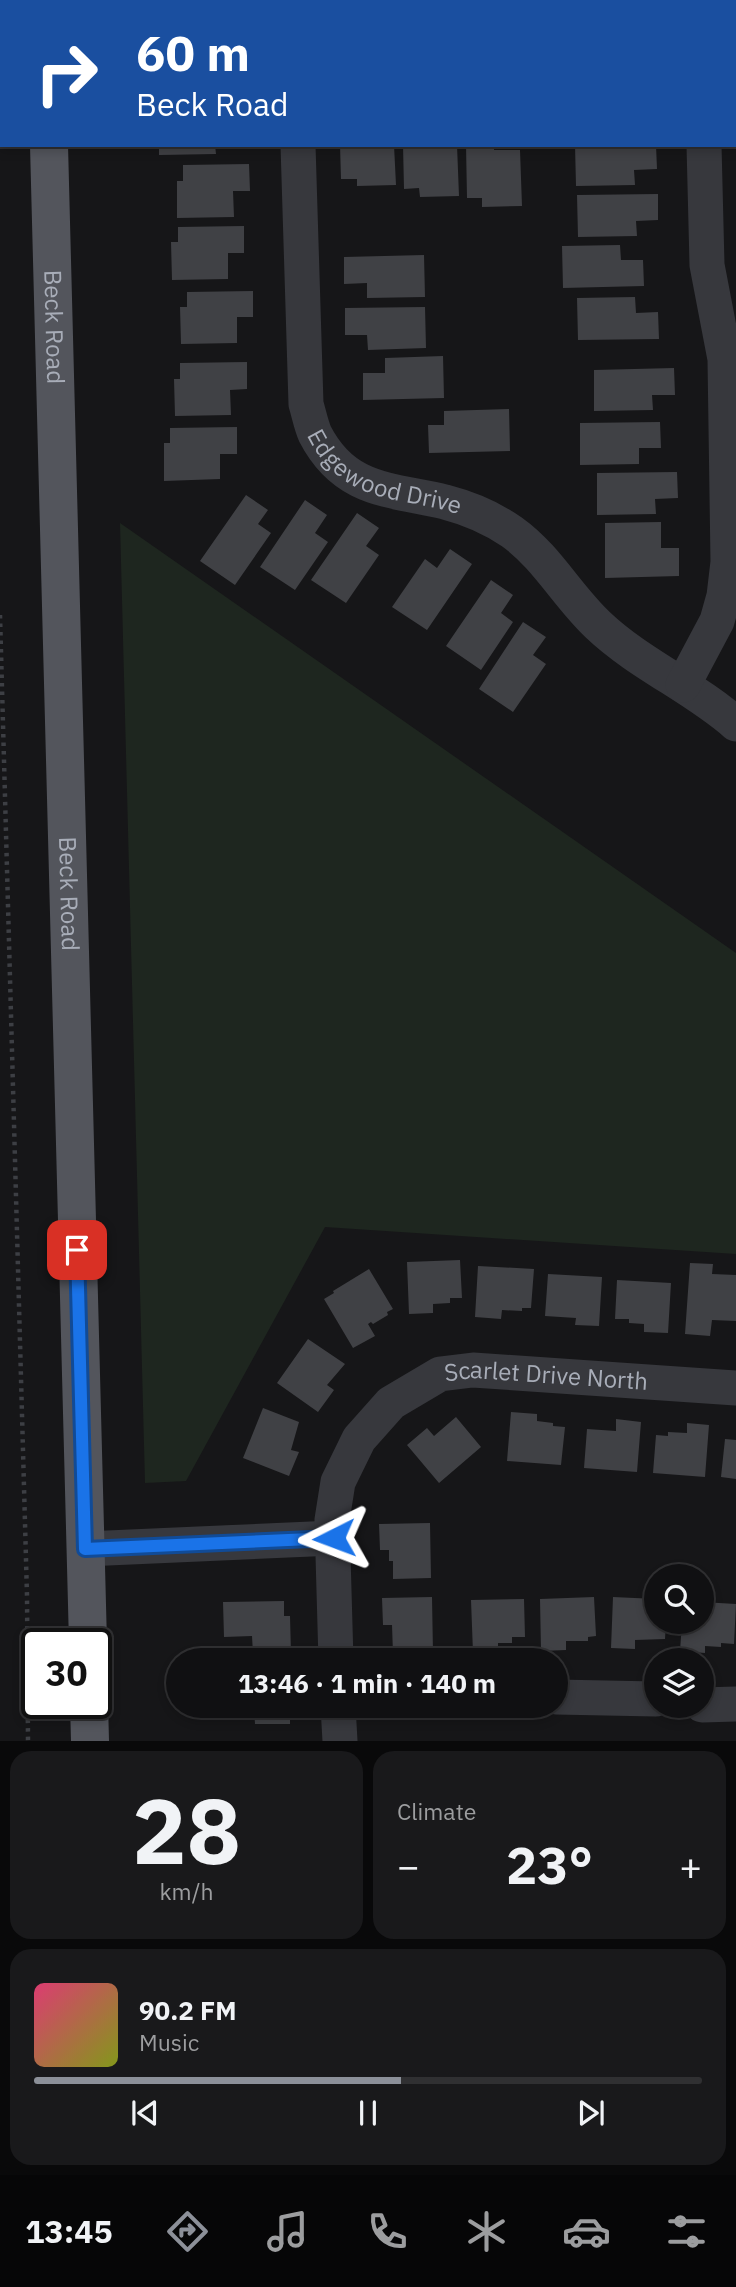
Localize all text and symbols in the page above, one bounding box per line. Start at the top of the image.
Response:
text: 60 m [136,21,250,84]
icon: right [21,28,112,119]
text: Beck Road [136,83,289,125]
street label: Beck Road [37,269,72,385]
street label: Edgewood Drive [300,423,466,521]
street label: Beck Road [52,836,87,951]
pin [47,1220,107,1280]
icon: arrive [58,1231,96,1269]
street label: Scarlet Drive North [442,1353,649,1397]
position arrow [297,1501,371,1575]
map controls [644,1564,714,1718]
button: search [644,1564,714,1634]
speed limit sign: 30 [21,1628,112,1719]
button: layers [644,1648,714,1718]
text: 13:46 · 1 min · 140 m [238,1666,496,1700]
text: 28 [132,1771,241,1889]
text: Climate [397,1796,476,1826]
text: 23° [506,1831,593,1898]
text: − [397,1841,420,1890]
text: + [679,1841,702,1890]
text: km/h [159,1876,214,1906]
text: 90.2 FM [139,1993,237,2027]
text: Music [139,2027,199,2057]
icon: previous [126,2094,164,2132]
icon: pause [349,2094,387,2132]
icon: next [572,2094,610,2132]
icon: directions [163,2207,212,2256]
icon: music [263,2207,312,2256]
icon: phone [363,2207,412,2256]
icon: climate [462,2207,511,2256]
icon: car [562,2207,611,2256]
icon: filters [662,2207,711,2256]
text: 13:45 [25,2210,113,2252]

